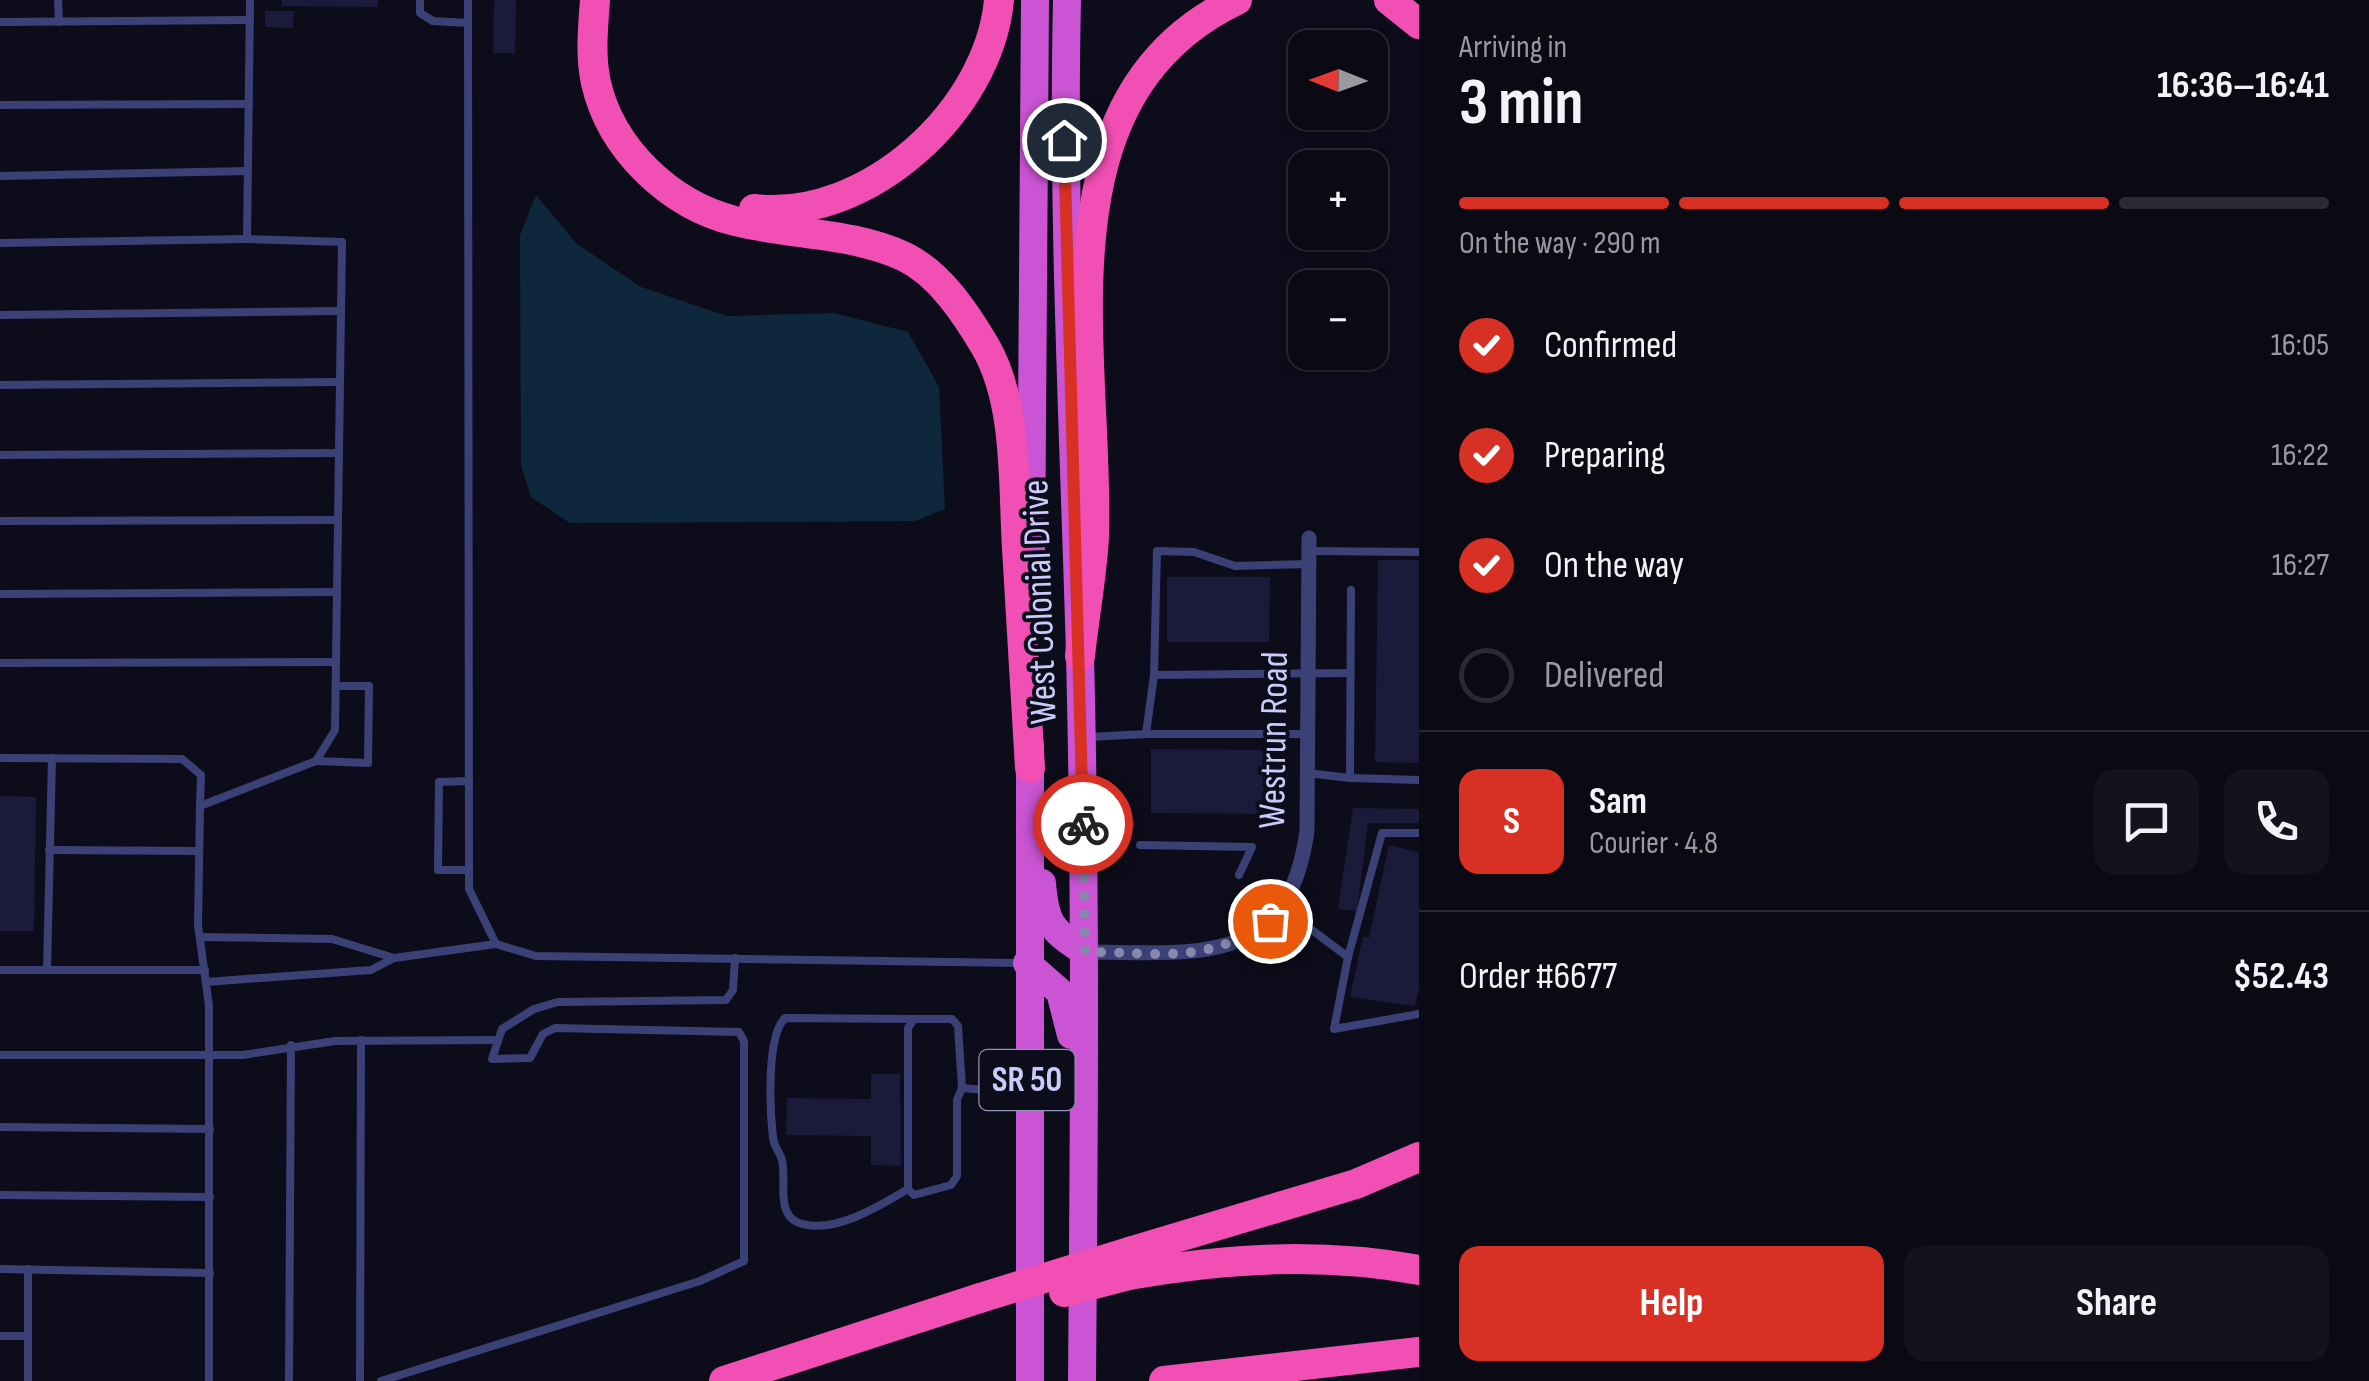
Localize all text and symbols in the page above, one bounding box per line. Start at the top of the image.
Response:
text: Arriving in [1459,28,1567,67]
north arrow [1288,30,1388,130]
map controls [1288,30,1388,370]
text: 16:36–16:41 [2157,63,2329,108]
text: 3 min [1459,65,1583,143]
pin [1022,98,1107,183]
icon: home [1037,113,1092,168]
button: + [1288,150,1388,250]
text: On the way · 290 m [1459,224,1661,263]
button: − [1288,270,1388,370]
icon: check [1459,318,1514,373]
text: Confirmed [1544,323,1677,368]
text: 16:05 [2271,326,2329,365]
icon: check [1459,428,1514,483]
text: Preparing [1544,433,1665,478]
text: 16:22 [2271,436,2329,475]
street label: West Colonial Drive [1013,479,1067,725]
icon: check [1459,538,1514,593]
text: On the way [1544,543,1684,588]
text: 16:27 [2272,546,2329,585]
street label: Westrun Road [1250,651,1298,829]
text: Delivered [1544,653,1664,698]
button: chat [2094,769,2199,874]
button: phone [2224,769,2329,874]
courier [1033,774,1133,874]
text: Sam [1589,779,1647,824]
icon: bike [1056,797,1111,852]
text: S [1503,799,1520,844]
text: Courier · 4.8 [1589,824,1718,863]
pin [1228,879,1313,964]
icon: bag [1243,894,1298,949]
text: Order #6677 [1459,954,1617,999]
text: $52.43 [2233,954,2329,999]
road number: SR 50 [980,1050,1074,1110]
button: Help [1459,1246,1884,1361]
button: Share [1904,1246,2329,1361]

